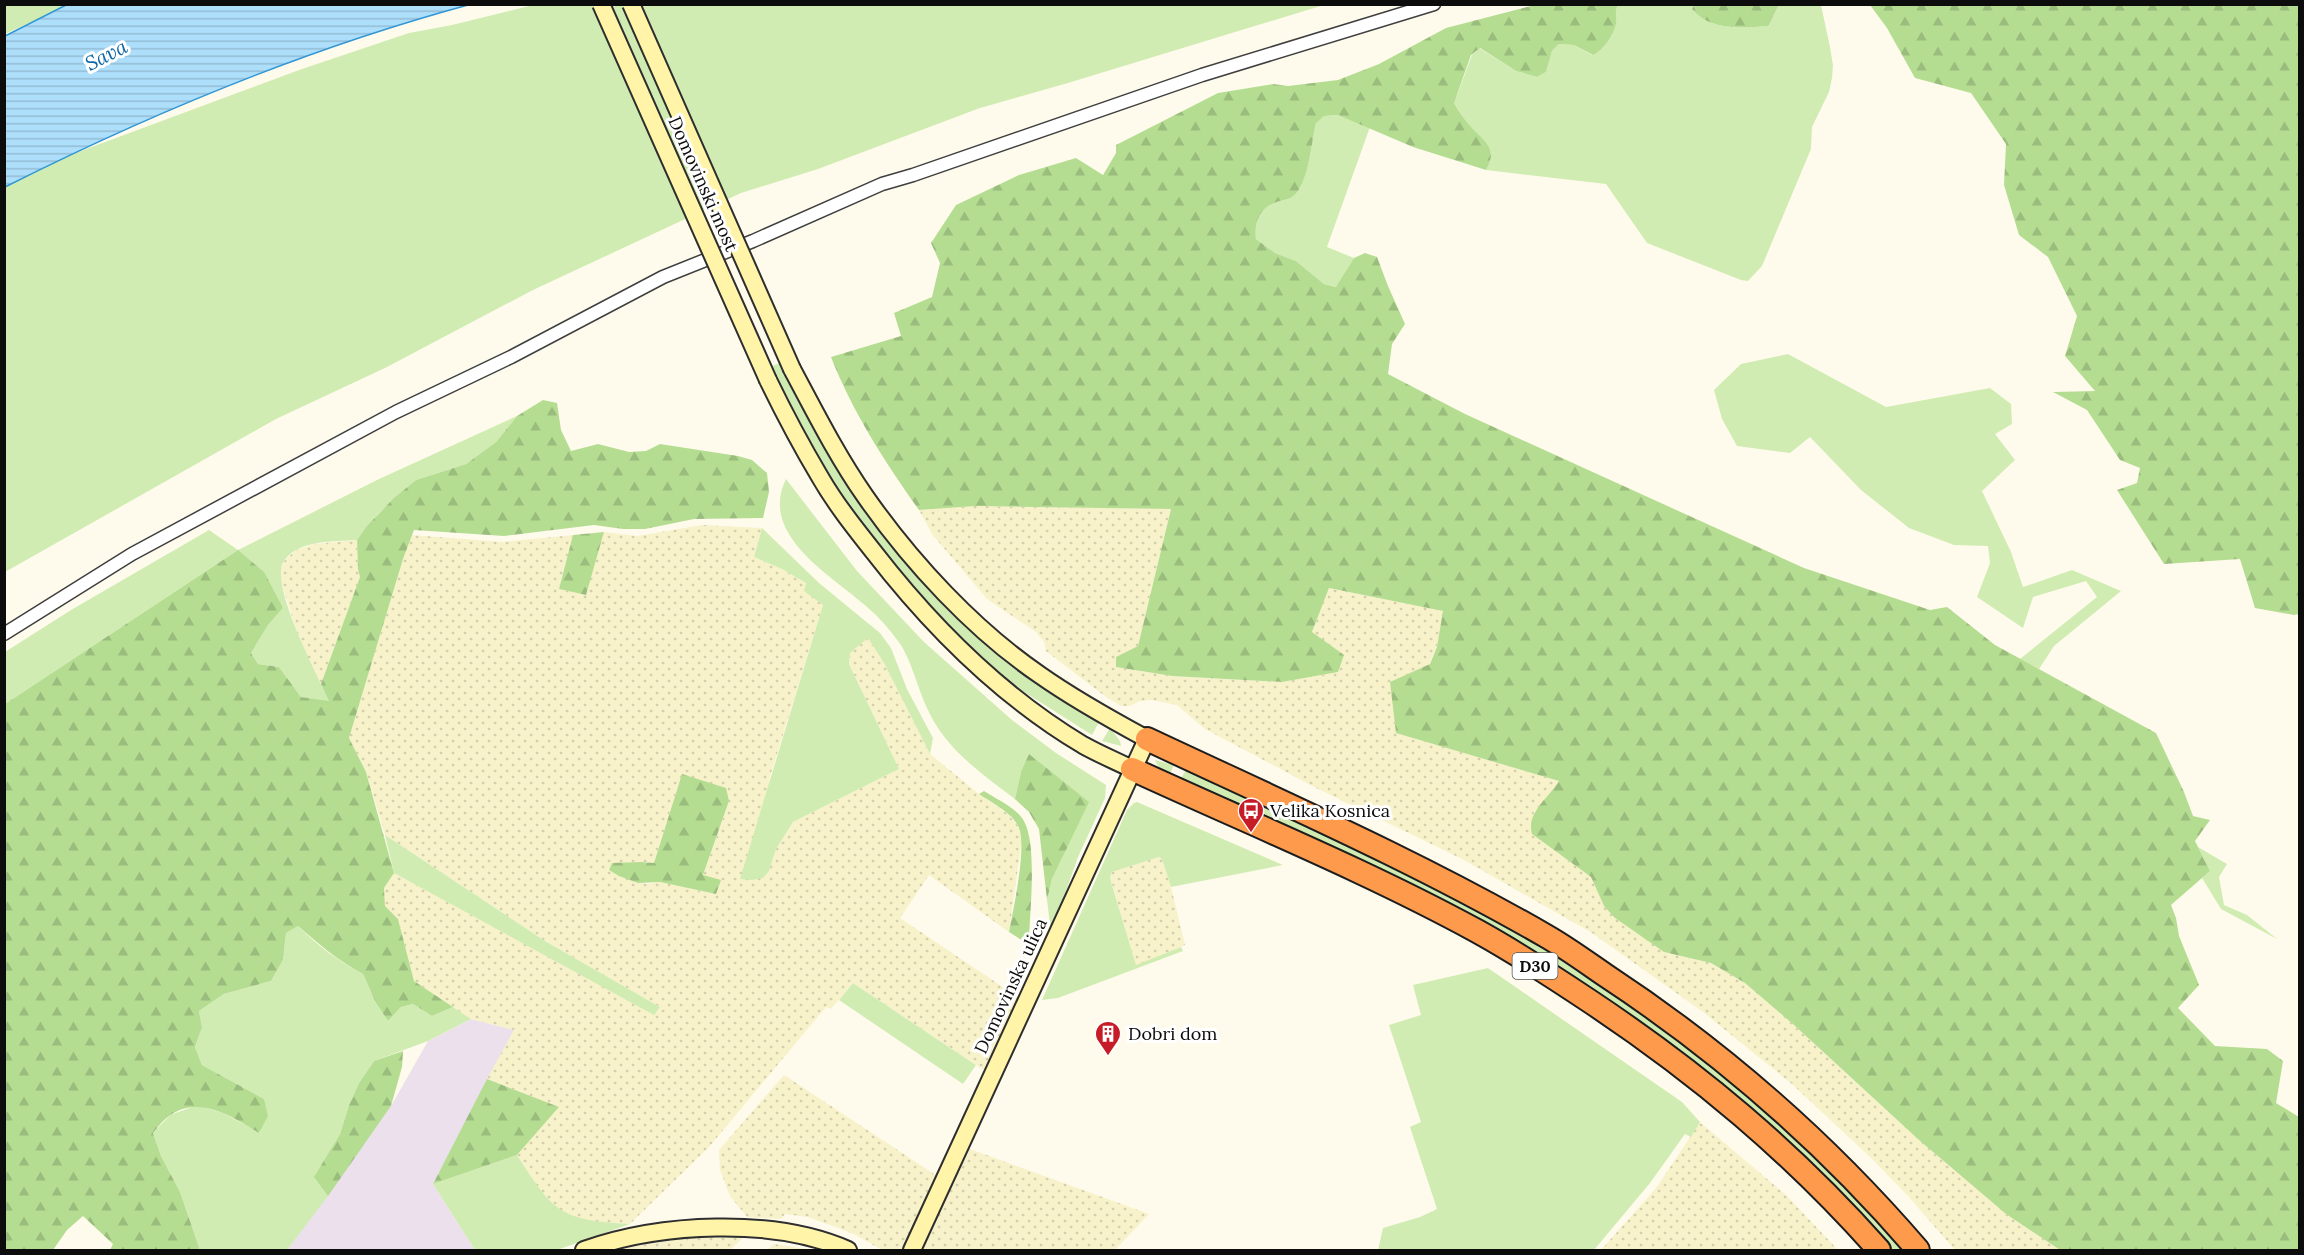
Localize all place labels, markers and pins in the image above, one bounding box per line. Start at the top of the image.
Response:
bus stop icon: Velika Kosnica [1236,796,1266,834]
place label: Velika Kosnica [1269,799,1390,822]
building icon: Dobri dom [1093,1019,1123,1057]
place label: Dobri dom [1128,1022,1217,1045]

